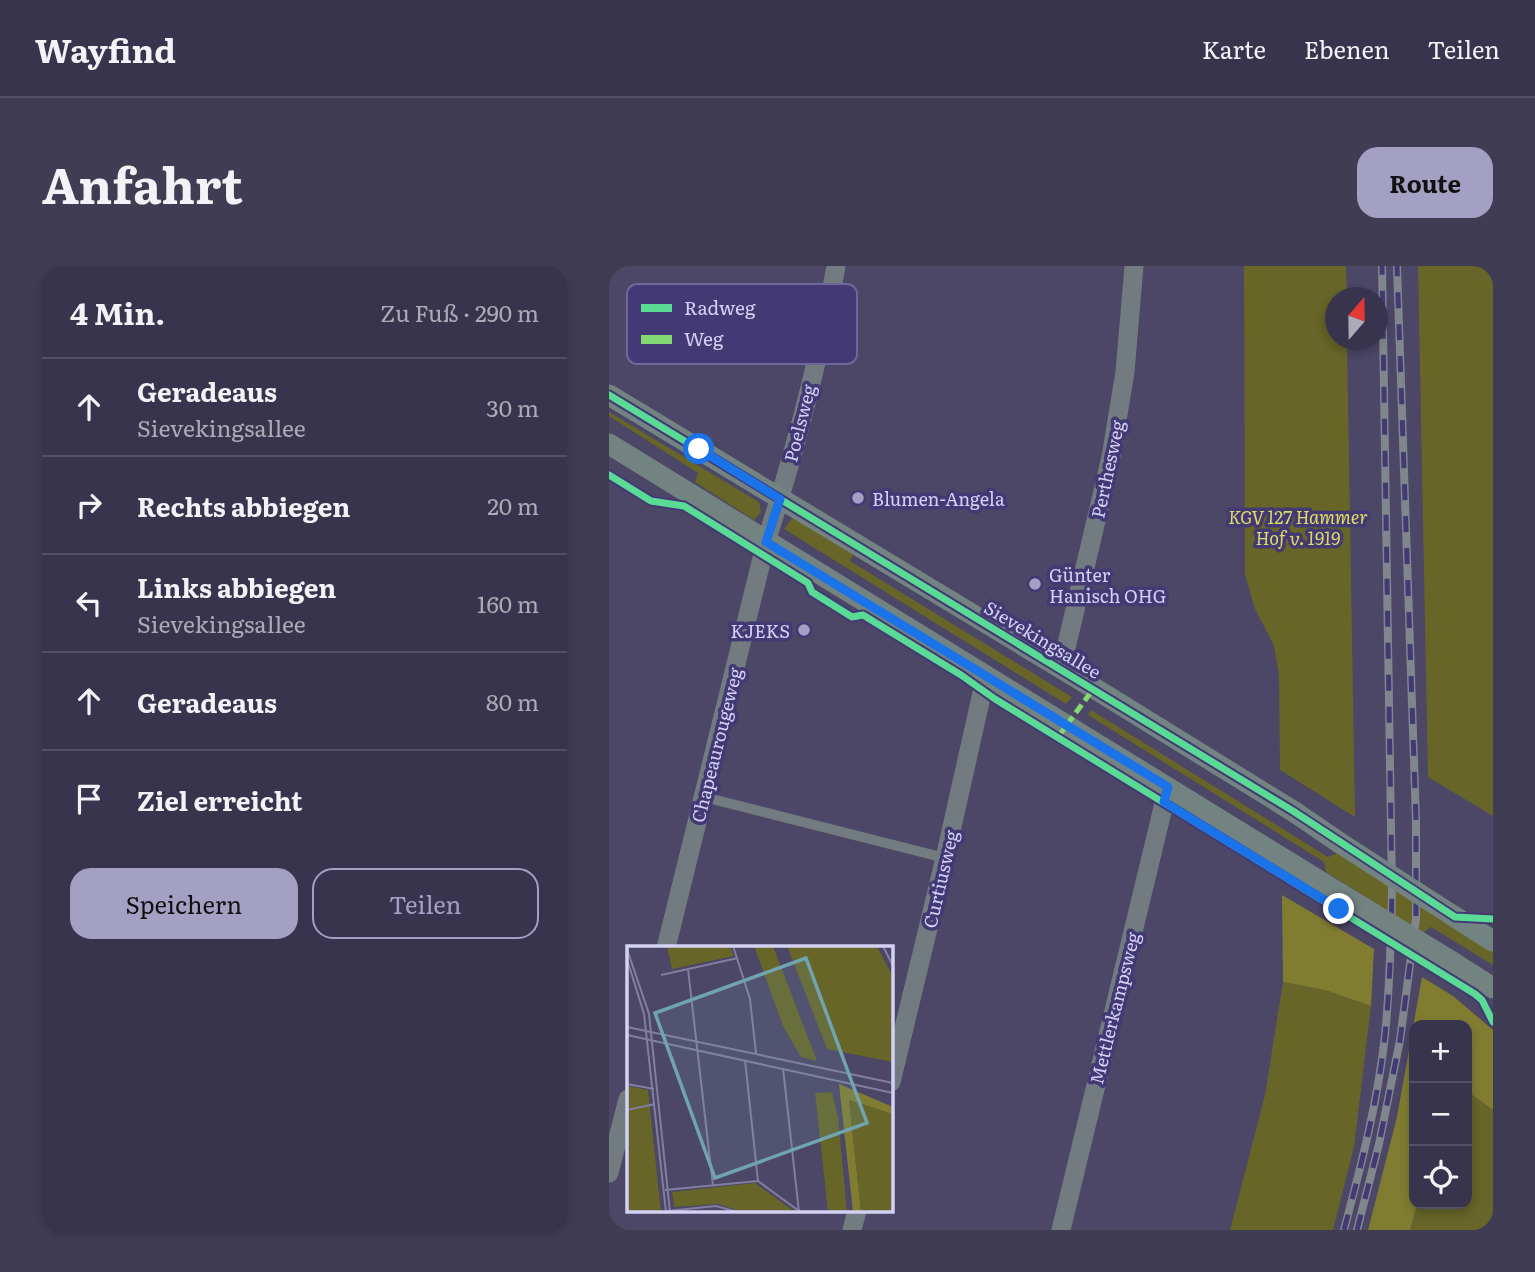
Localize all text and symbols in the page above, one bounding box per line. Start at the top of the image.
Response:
text: Wayfind [35,24,176,73]
text: Karte [1202,31,1266,66]
text: Ebenen [1304,31,1390,66]
text: Teilen [1428,31,1500,66]
text: Anfahrt [42,146,243,219]
button: Route [1357,147,1493,218]
legend [627,284,857,364]
north arrow [1325,287,1388,350]
text: 4 Min. [70,290,165,334]
text: Radweg [684,293,756,321]
text: Zu Fuß · 290 m [380,295,539,329]
text: Weg [684,324,724,352]
text: Geradeaus [137,371,277,410]
street label: Poelsweg [776,380,822,465]
icon: ahead [70,388,108,426]
text: 30 m [486,390,539,424]
text: Sievekingsallee [137,410,306,444]
street label: Perthesweg [1083,417,1131,520]
route start [683,433,714,464]
place label: Blumen-Angela [872,485,1005,512]
icon: right [70,486,108,524]
text: Rechts abbiegen [137,486,350,525]
text: 20 m [487,488,539,522]
marker: Blumen-Angela [850,490,866,506]
park label: KGV 127 Hammer Hof v. 1919 [1228,503,1368,551]
place label: Günter Hanisch OHG [1049,561,1166,609]
text: Links abbiegen [137,567,336,606]
marker: Günter Hanisch OHG [1027,576,1043,592]
icon: left [70,584,108,622]
text: 160 m [477,586,539,620]
street label: Sievekingsallee [979,593,1107,685]
text: Sievekingsallee [137,606,306,640]
place label: KJEKS [731,617,790,644]
marker: KJEKS [796,622,812,638]
street label: Chapeaurougeweg [684,664,749,825]
icon: ahead [70,682,108,720]
text: Geradeaus [137,682,277,721]
text: 80 m [486,684,539,718]
icon: arrive [70,780,108,818]
text: Ziel erreicht [137,780,302,819]
street label: Curtiusweg [916,826,965,931]
button: Speichern [70,868,298,939]
button: Teilen [312,868,539,939]
route end [1323,893,1354,924]
street label: Mettlerkampsweg [1082,928,1146,1087]
inset map [627,946,893,1212]
map controls [1409,1020,1472,1209]
button: + [1409,1020,1472,1083]
button: − [1409,1083,1472,1146]
button: locate [1409,1146,1472,1209]

